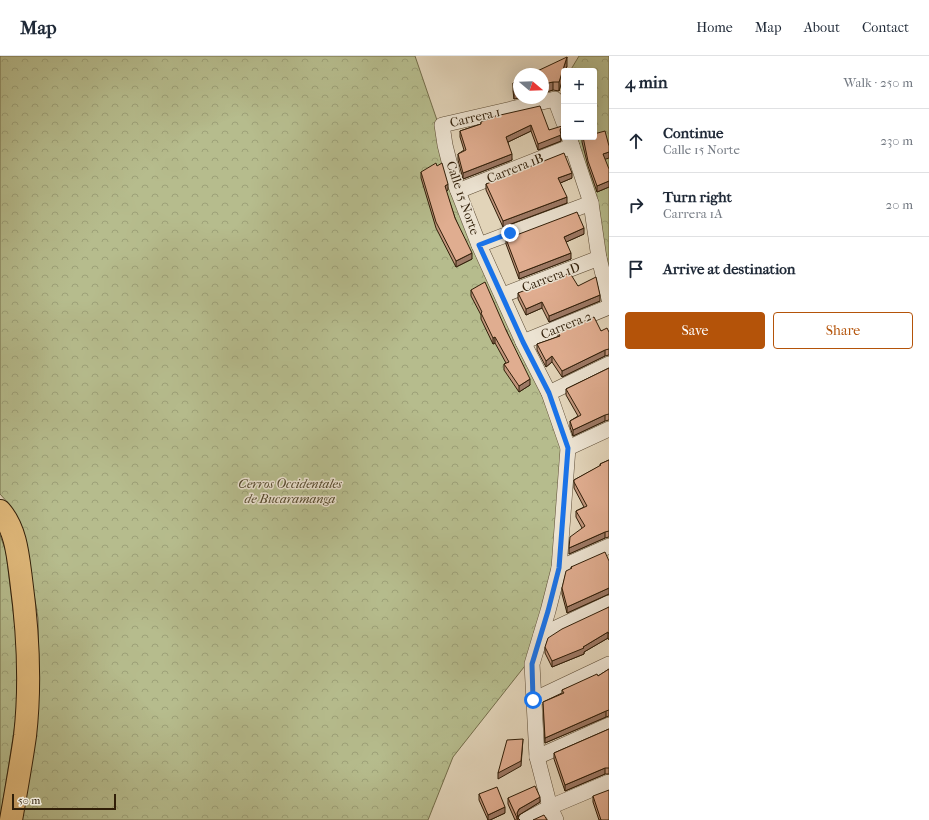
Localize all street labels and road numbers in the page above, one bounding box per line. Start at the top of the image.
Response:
street label: Carrera 1 [448,104,502,130]
street label: Carrera 1B [485,150,545,186]
street label: Calle 15 Norte [443,159,483,237]
street label: Carrera 1D [520,259,582,295]
street label: Carrera 2 [539,308,594,342]

